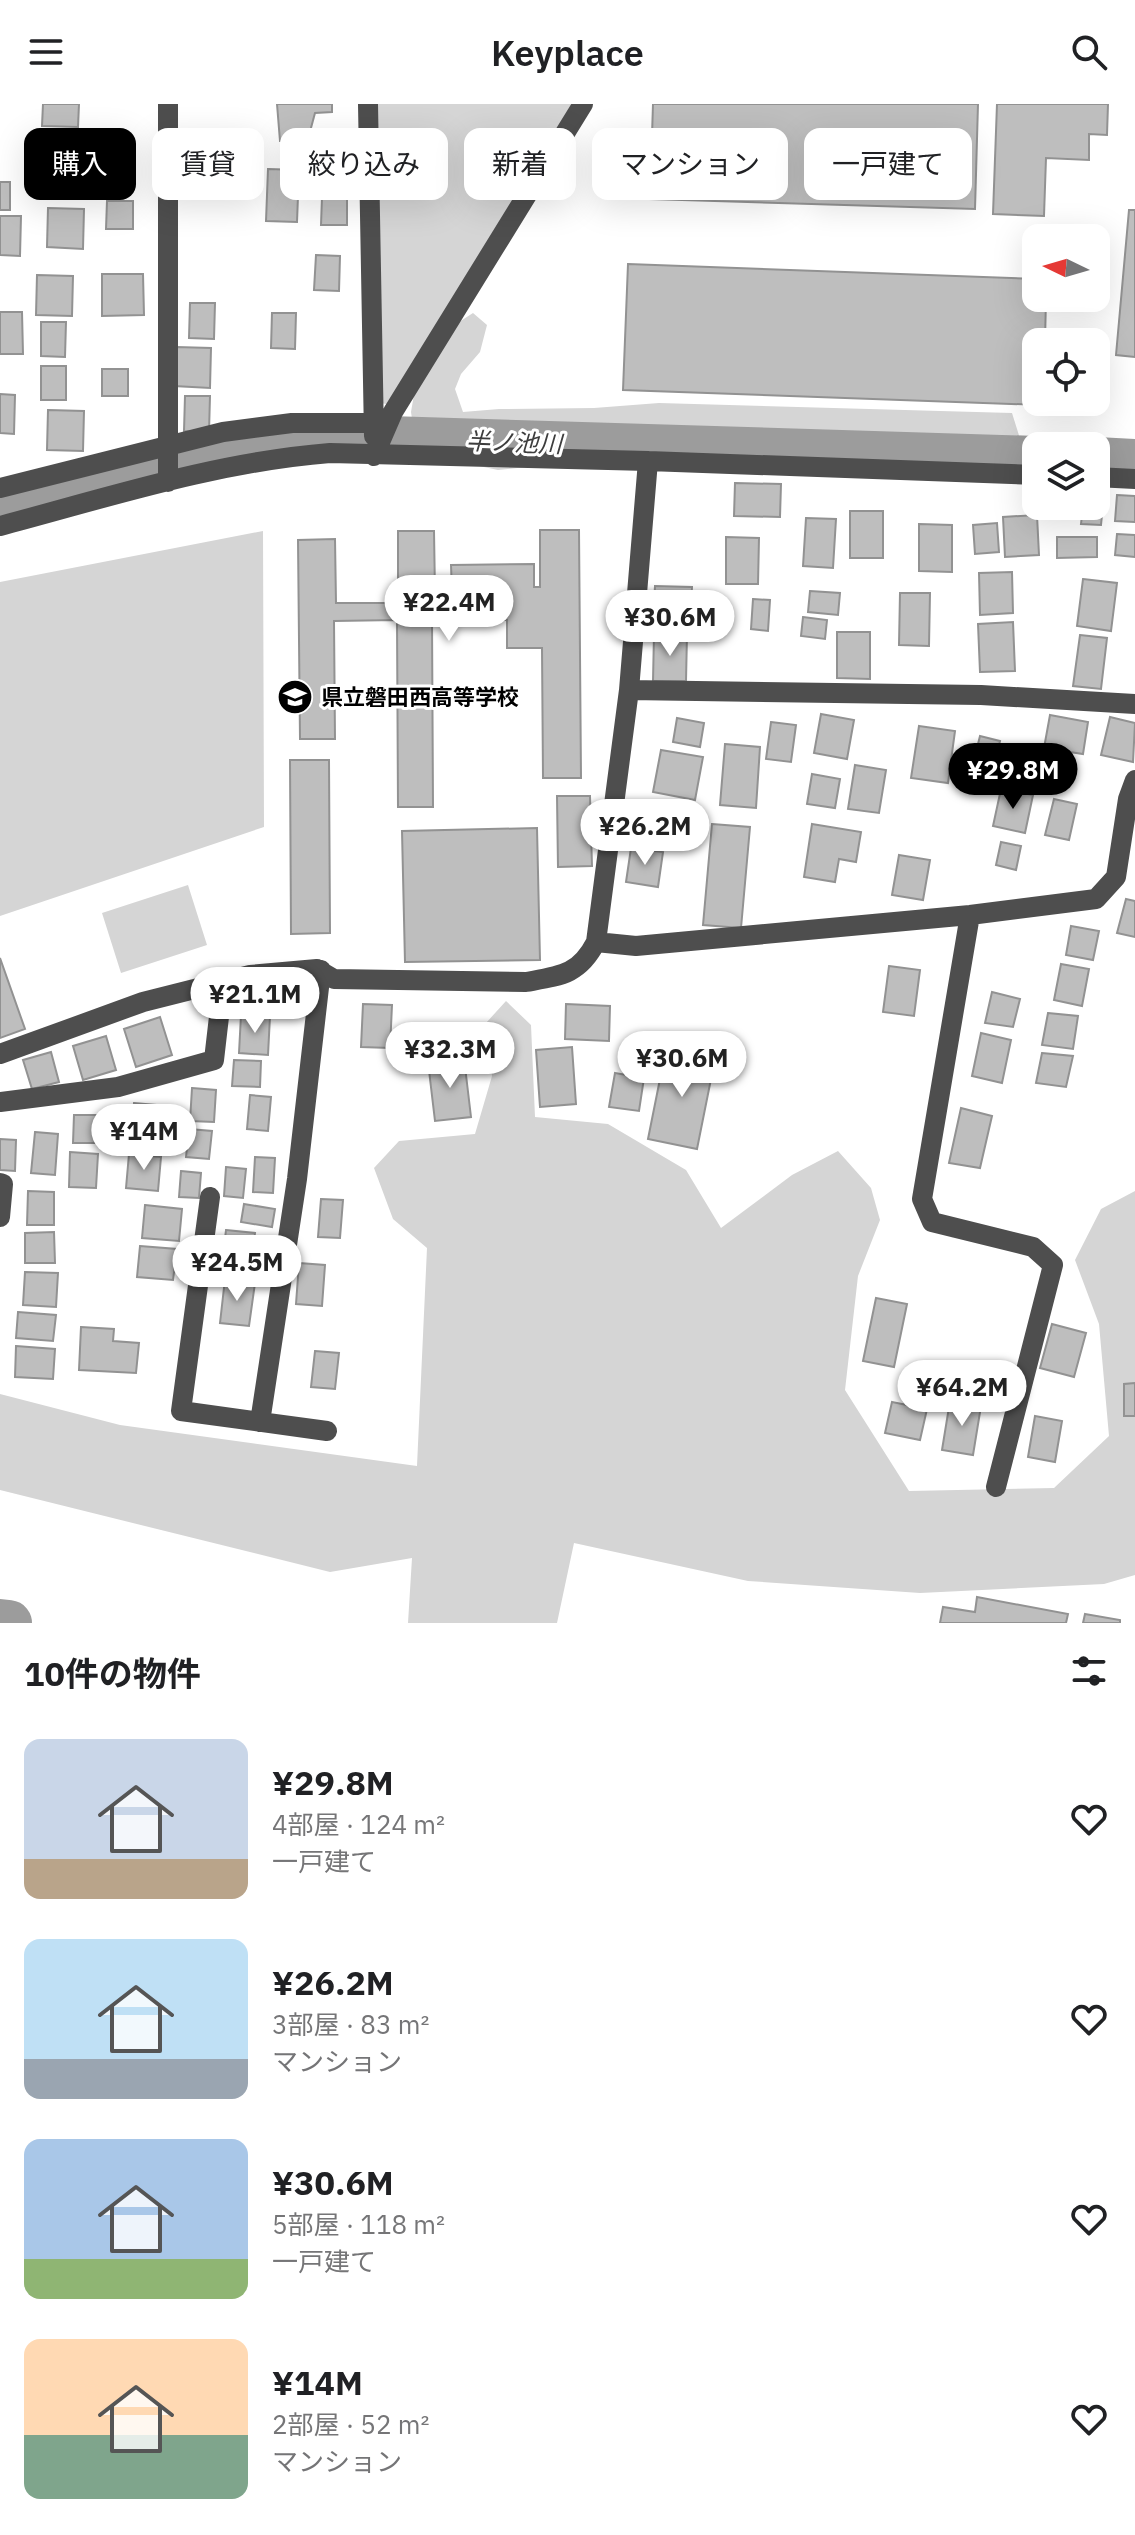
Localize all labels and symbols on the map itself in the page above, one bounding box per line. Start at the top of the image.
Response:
north arrow [1022,224,1110,312]
water label: 半ノ池川 [466,424,566,460]
pin: ¥22.4M [384,575,514,643]
pin: ¥30.6M [605,590,735,658]
school or university icon: 県立磐田西高等学校 [276,678,314,716]
place label: 県立磐田西高等学校 [321,682,519,711]
pin: ¥29.8M [948,743,1078,811]
pin: ¥26.2M [580,799,710,867]
pin: ¥21.1M [190,967,320,1035]
pin: ¥32.3M [385,1022,515,1090]
pin: ¥30.6M [617,1031,747,1099]
pin: ¥14M [97,1104,191,1172]
pin: ¥24.5M [172,1235,302,1303]
pin: ¥64.2M [897,1360,1027,1428]

